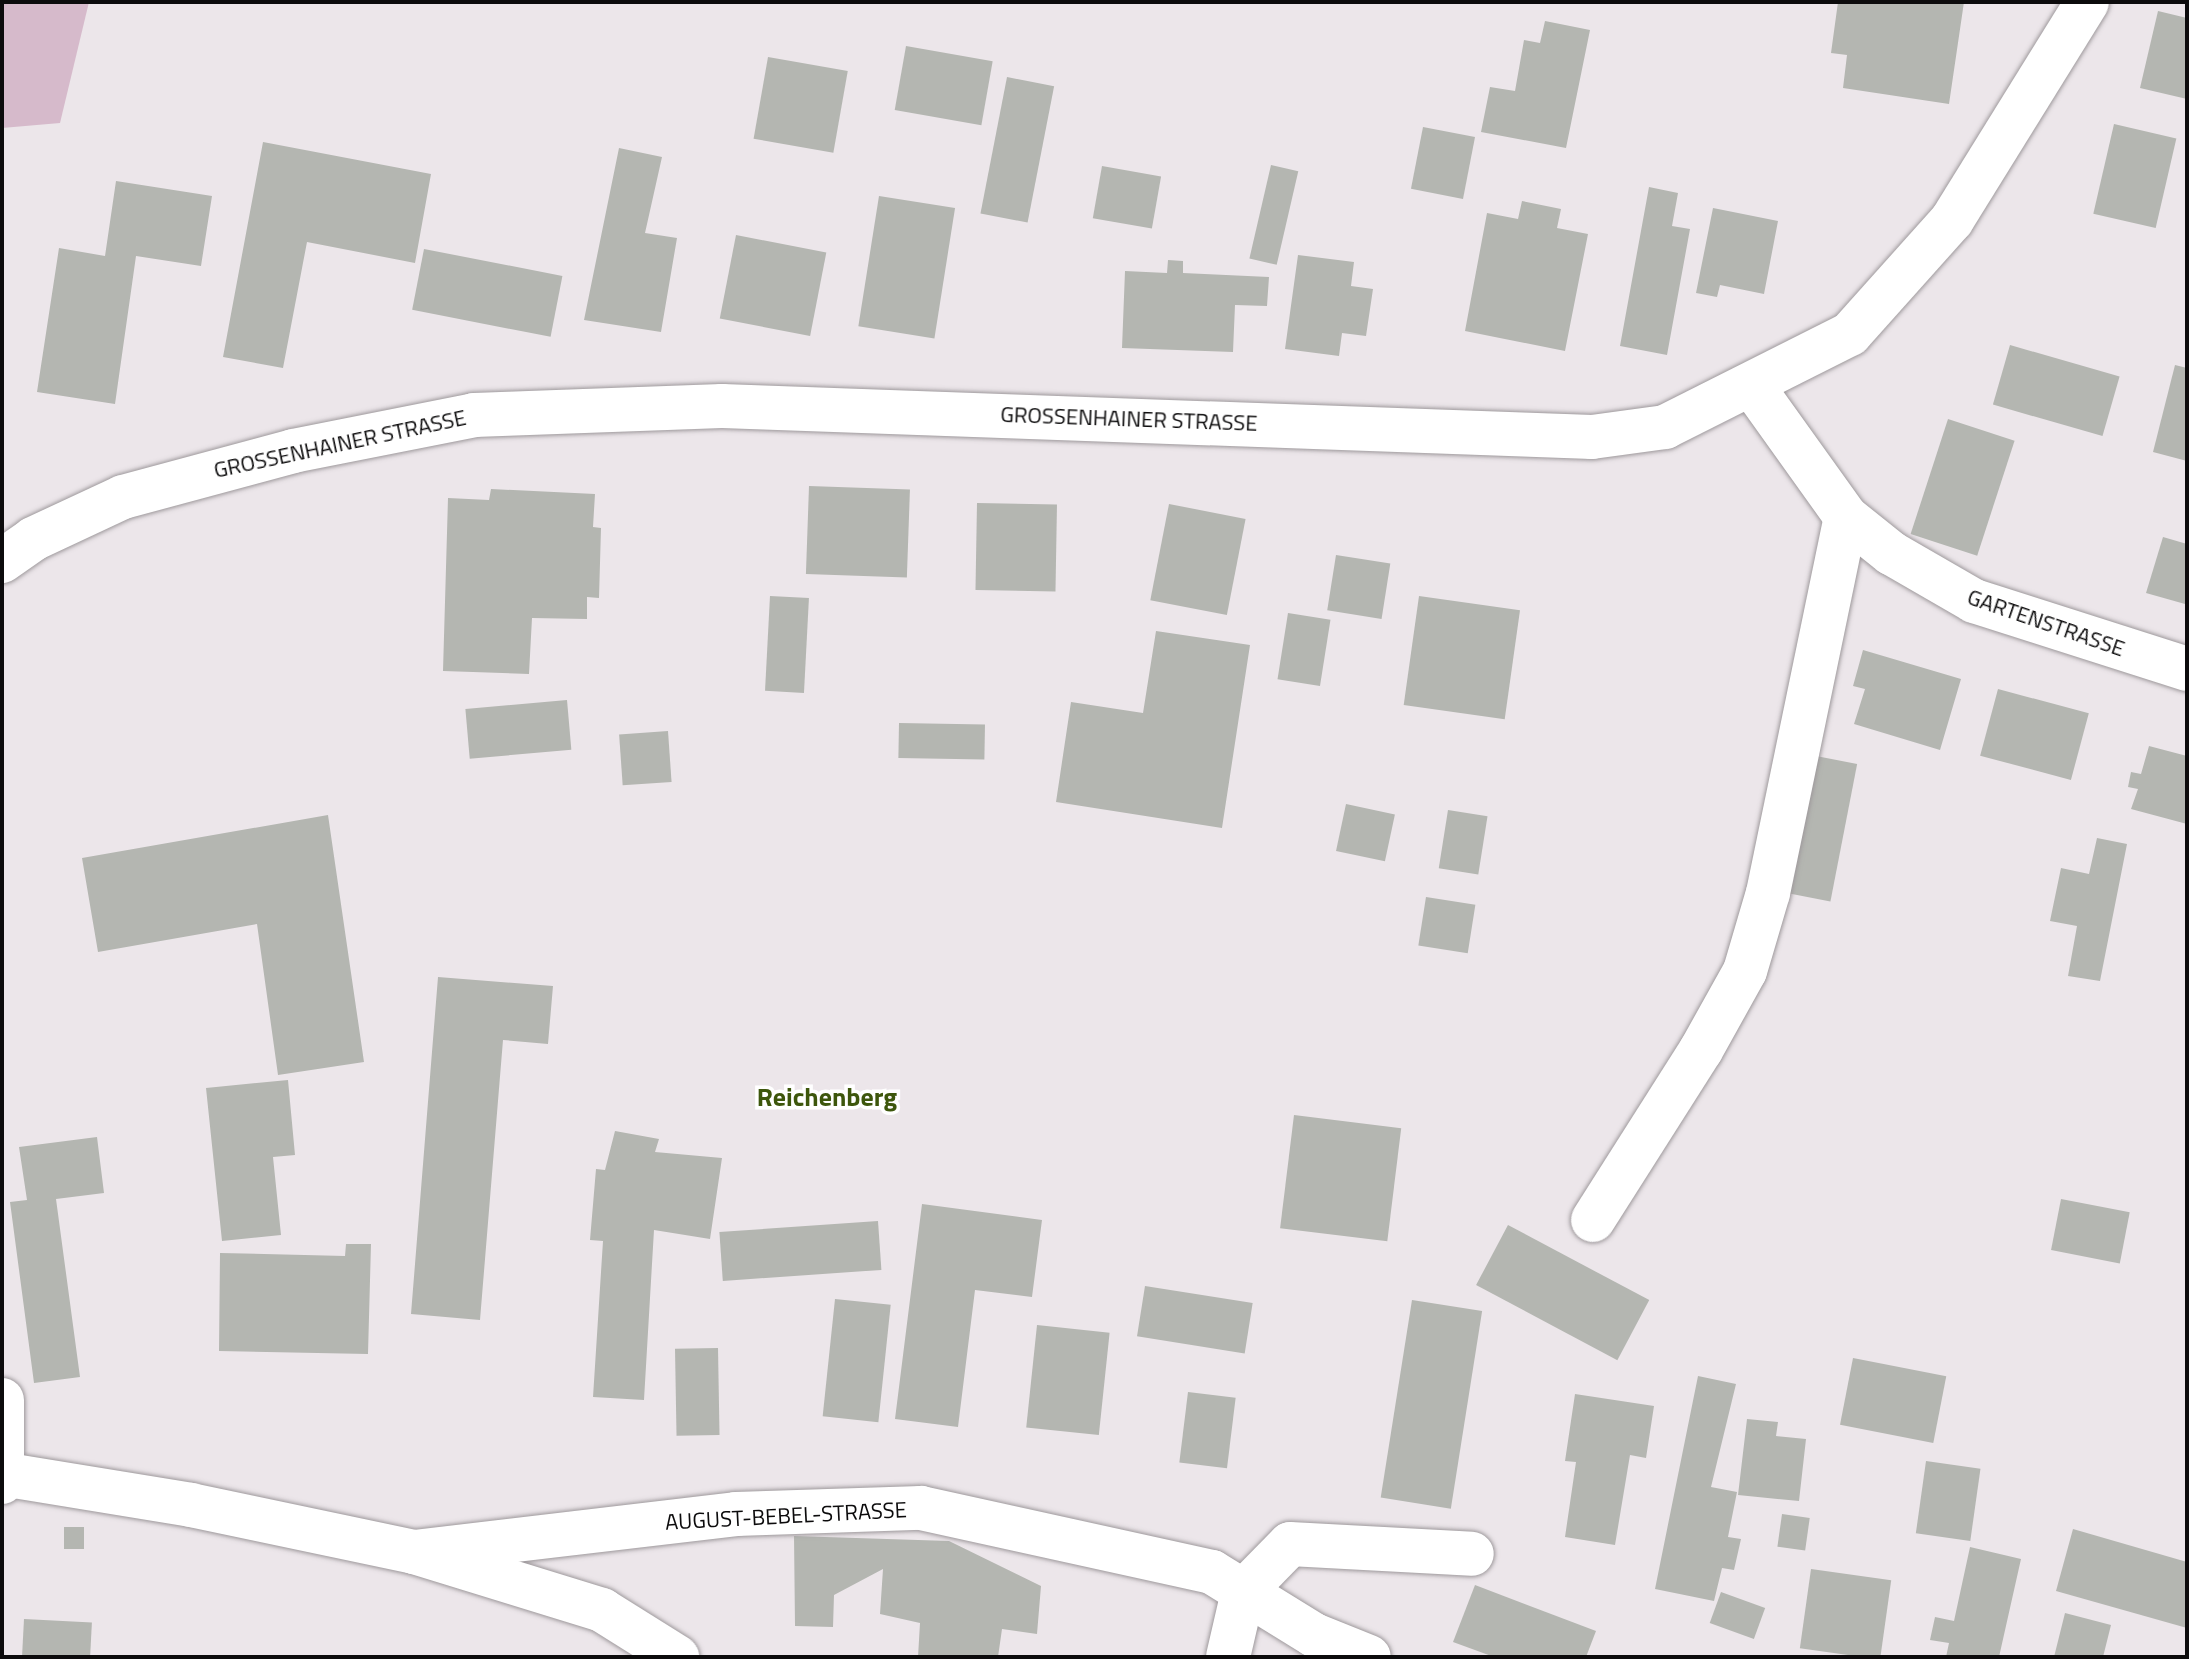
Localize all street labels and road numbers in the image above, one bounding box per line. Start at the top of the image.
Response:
street label: GROSSENHAINER STRASSE [1000,401,1258,437]
street label: GROSSENHAINER STRASSE [211,404,469,484]
street label: GARTENSTRASSE [1964,584,2128,662]
street label: AUGUST-BEBEL-STRASSE [665,1496,907,1536]

